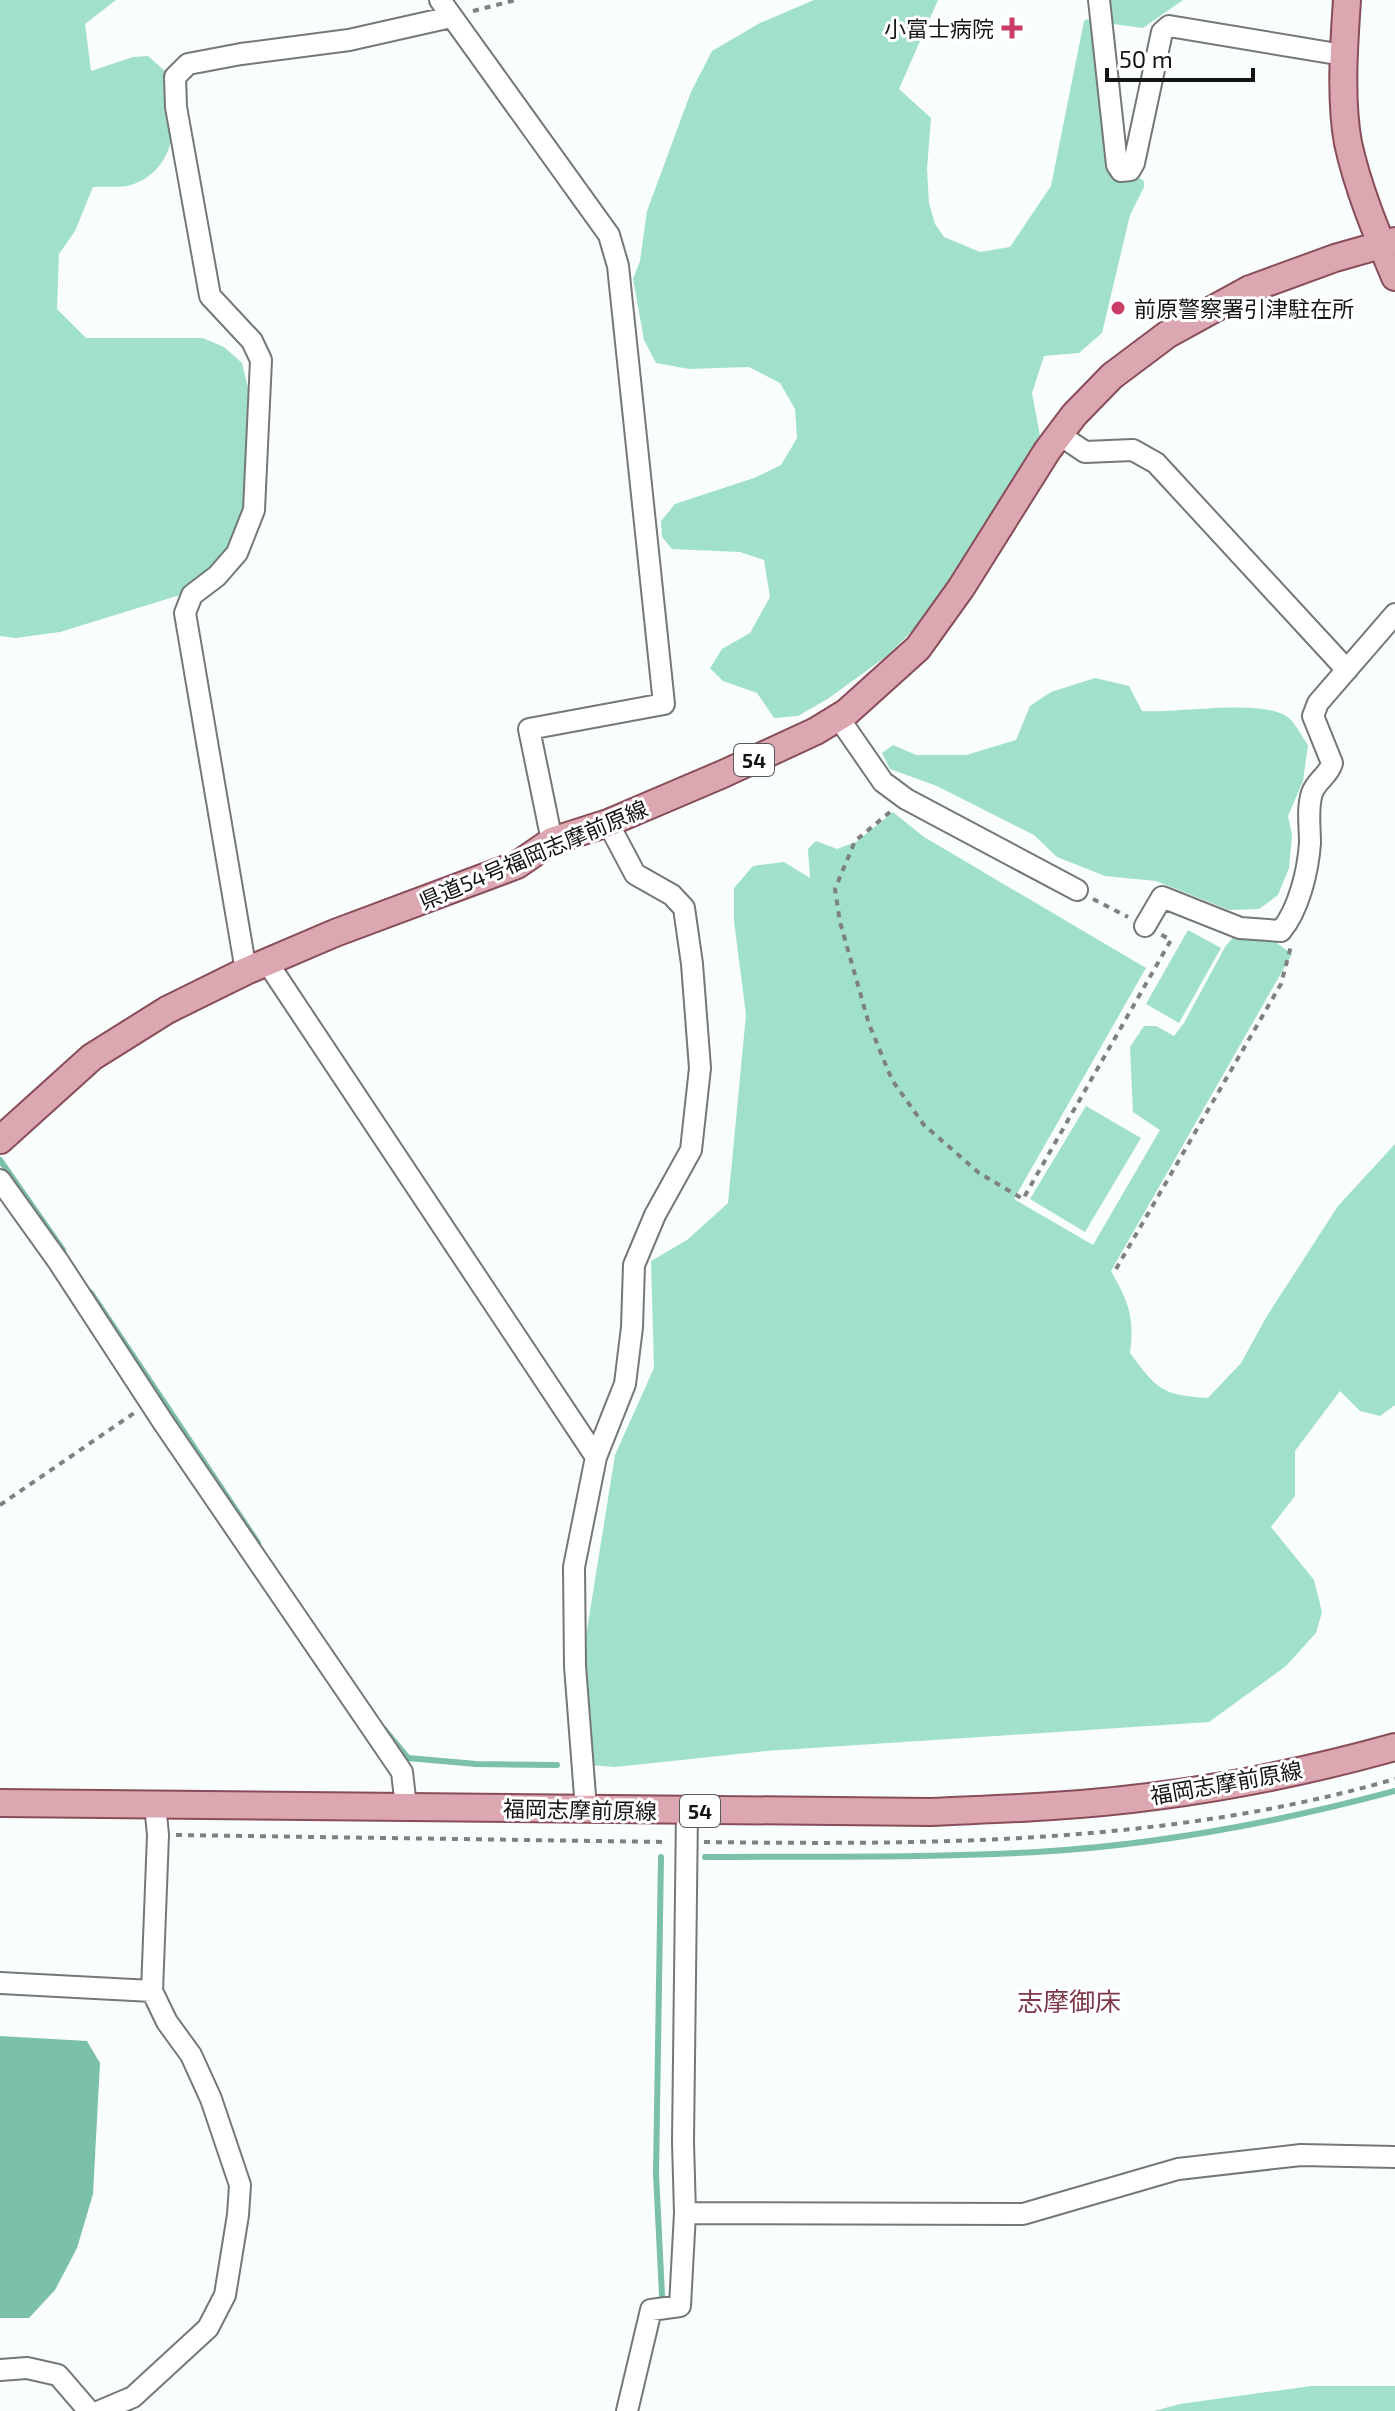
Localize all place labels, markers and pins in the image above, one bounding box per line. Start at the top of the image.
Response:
place label: 小富士病院 [884,15,994,41]
marker: 小富士病院 [1001,17,1023,39]
place label: 前原警察署引津駐在所 [1134,295,1354,321]
marker: 前原警察署引津駐在所 [1109,299,1127,317]

